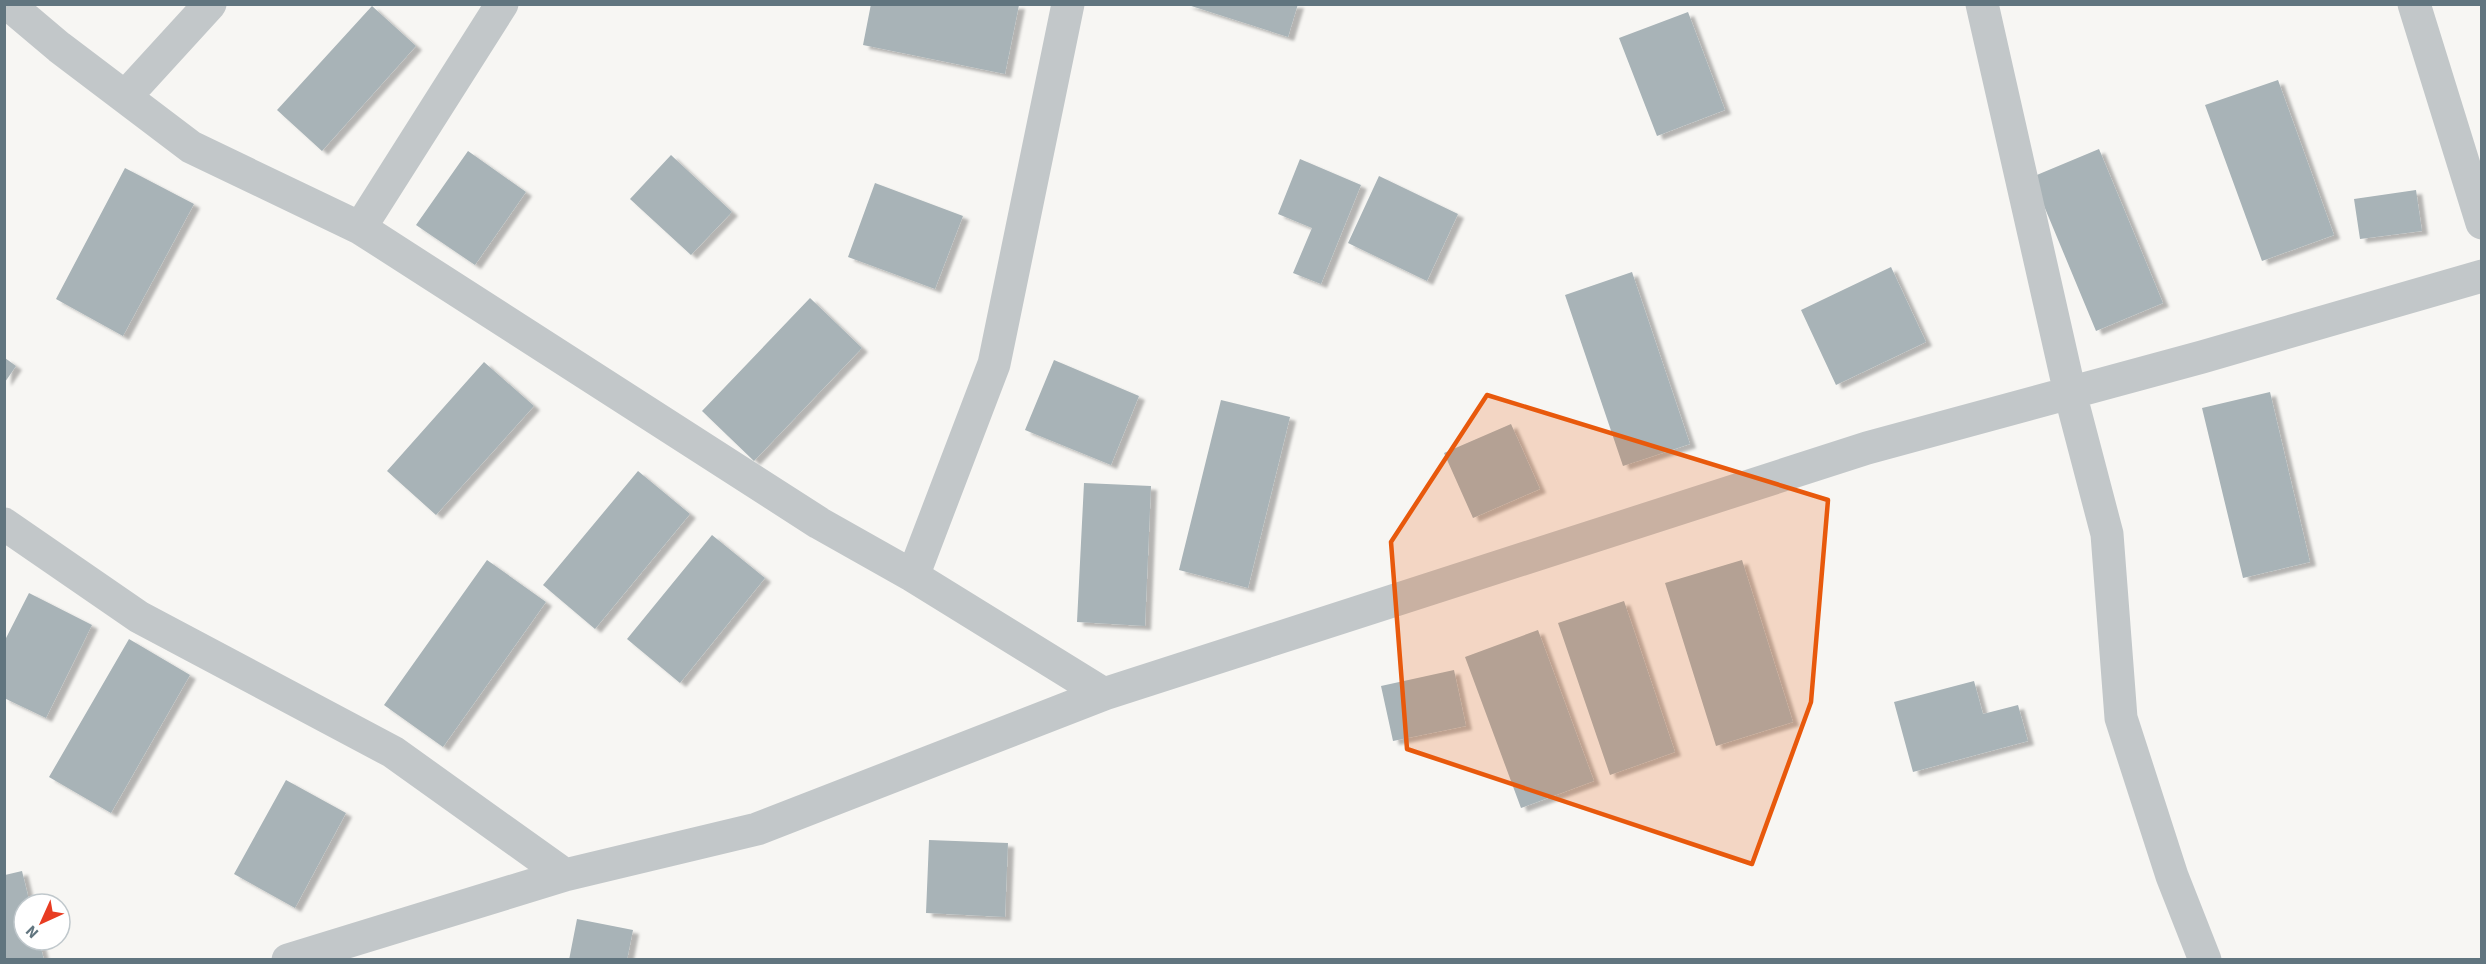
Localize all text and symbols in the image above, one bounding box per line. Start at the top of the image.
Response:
north arrow [12,892,72,952]
text: N [21,920,44,943]

